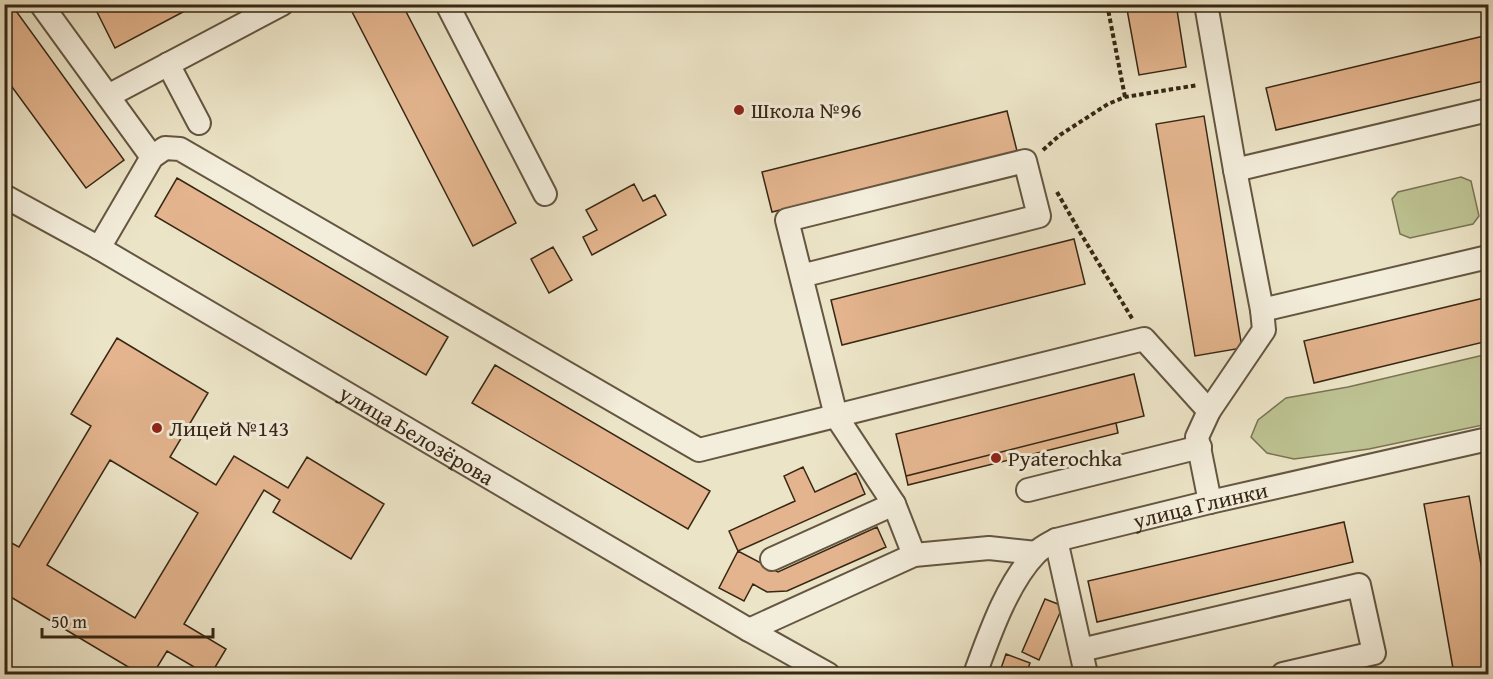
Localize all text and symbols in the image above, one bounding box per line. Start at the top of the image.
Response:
place label: Школа №96 [751,94,862,126]
marker: Школа №96 [732,103,746,117]
street label: улица Белозёрова [333,376,501,493]
place label: Лицей №143 [169,412,289,444]
marker: Лицей №143 [150,421,164,435]
place label: Pyaterochka [1008,442,1123,474]
marker: Pyaterochka [989,451,1003,465]
street label: улица Глинки [1129,473,1271,537]
scale bar [42,601,213,639]
text: 50 m [51,608,87,635]

